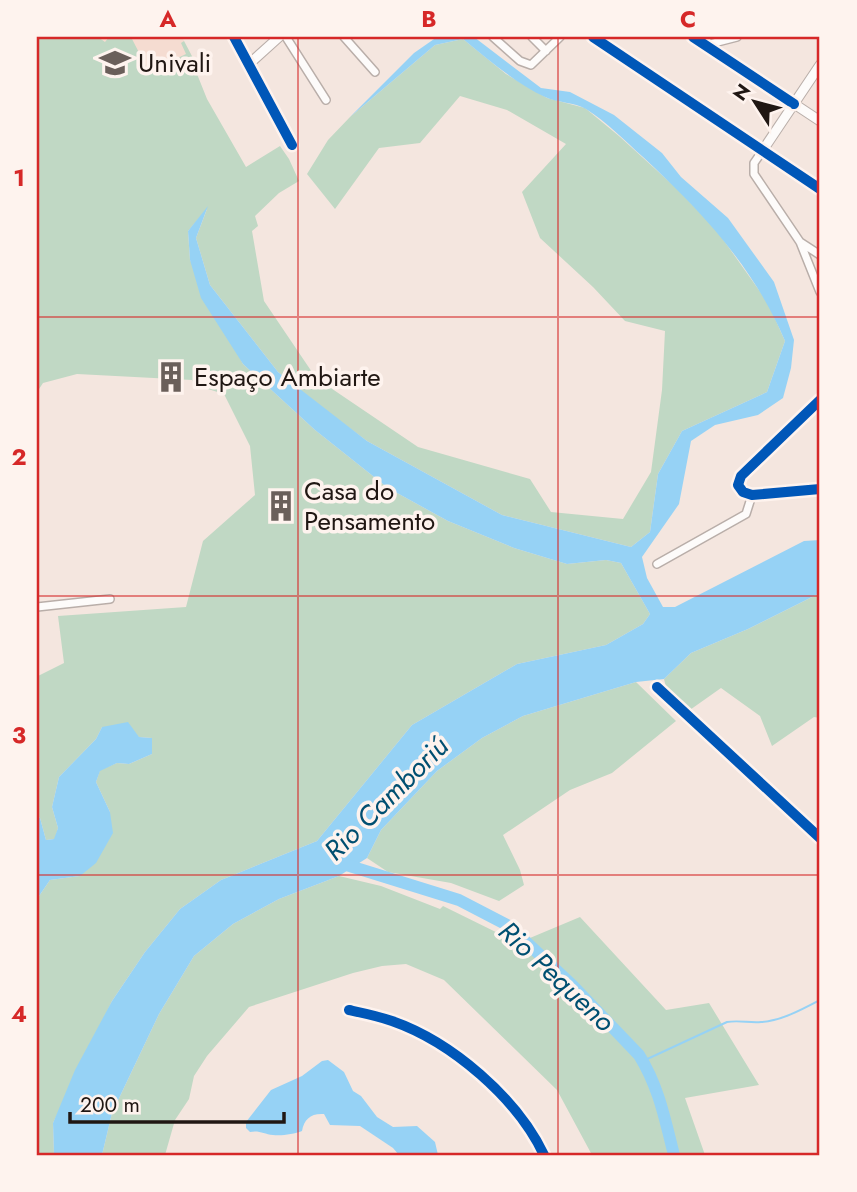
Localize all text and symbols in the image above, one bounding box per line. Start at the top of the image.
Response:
text: A [159,2,177,36]
text: B [421,2,437,36]
text: C [680,2,696,36]
place label: Univali [138,44,211,82]
school or university icon: Univali [98,46,132,80]
north arrow [720,66,790,136]
text: N [726,78,757,106]
text: 1 [13,161,25,195]
place label: Espaço Ambiarte [194,358,381,396]
building icon: Espaço Ambiarte [154,360,188,394]
text: 2 [11,440,27,474]
place label: Casa do Pensamento [304,472,435,540]
building icon: Casa do Pensamento [264,489,298,523]
text: 3 [12,718,26,752]
water label: Rio Camboriú [315,727,458,870]
water label: Rio Pequeno [489,911,624,1041]
text: 4 [11,997,27,1031]
scale bar [70,1080,284,1124]
text: 200 m [80,1090,140,1120]

